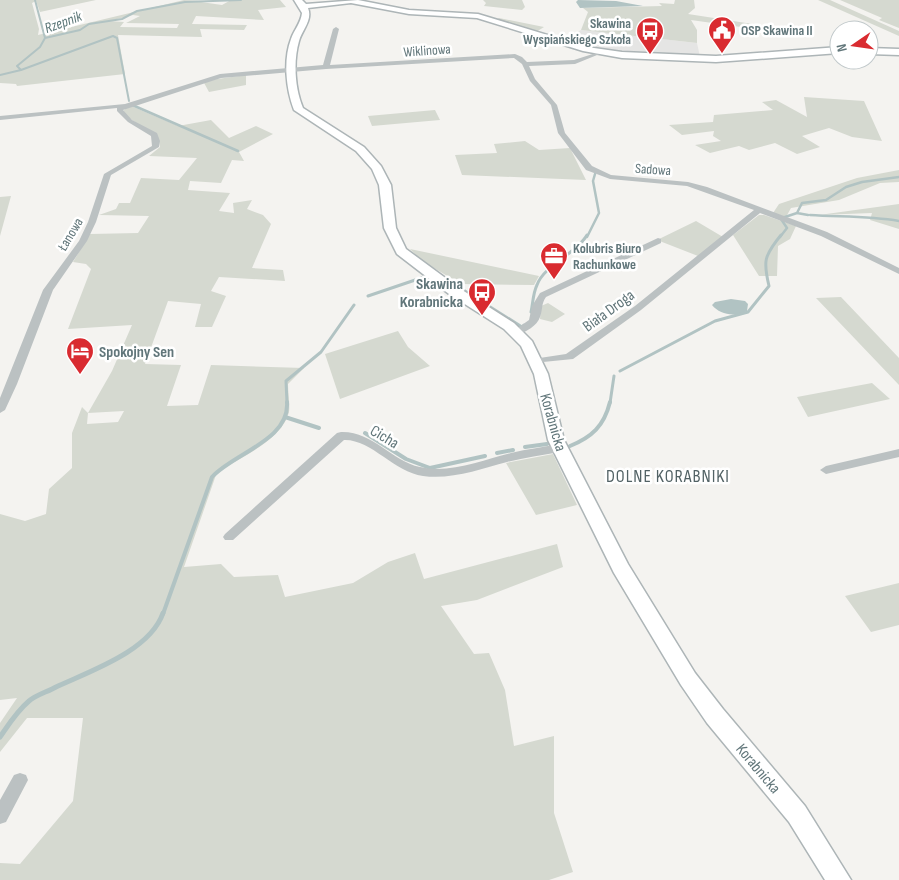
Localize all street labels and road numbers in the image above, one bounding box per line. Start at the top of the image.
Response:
street label: Wiklinowa [403,40,451,61]
street label: Sadowa [634,160,672,179]
street label: Łanowa [54,215,87,255]
street label: Biała Droga [579,286,638,336]
street label: Korabnicka [535,391,570,454]
street label: Cicha [366,421,402,453]
street label: Korabnicka [732,740,784,798]

